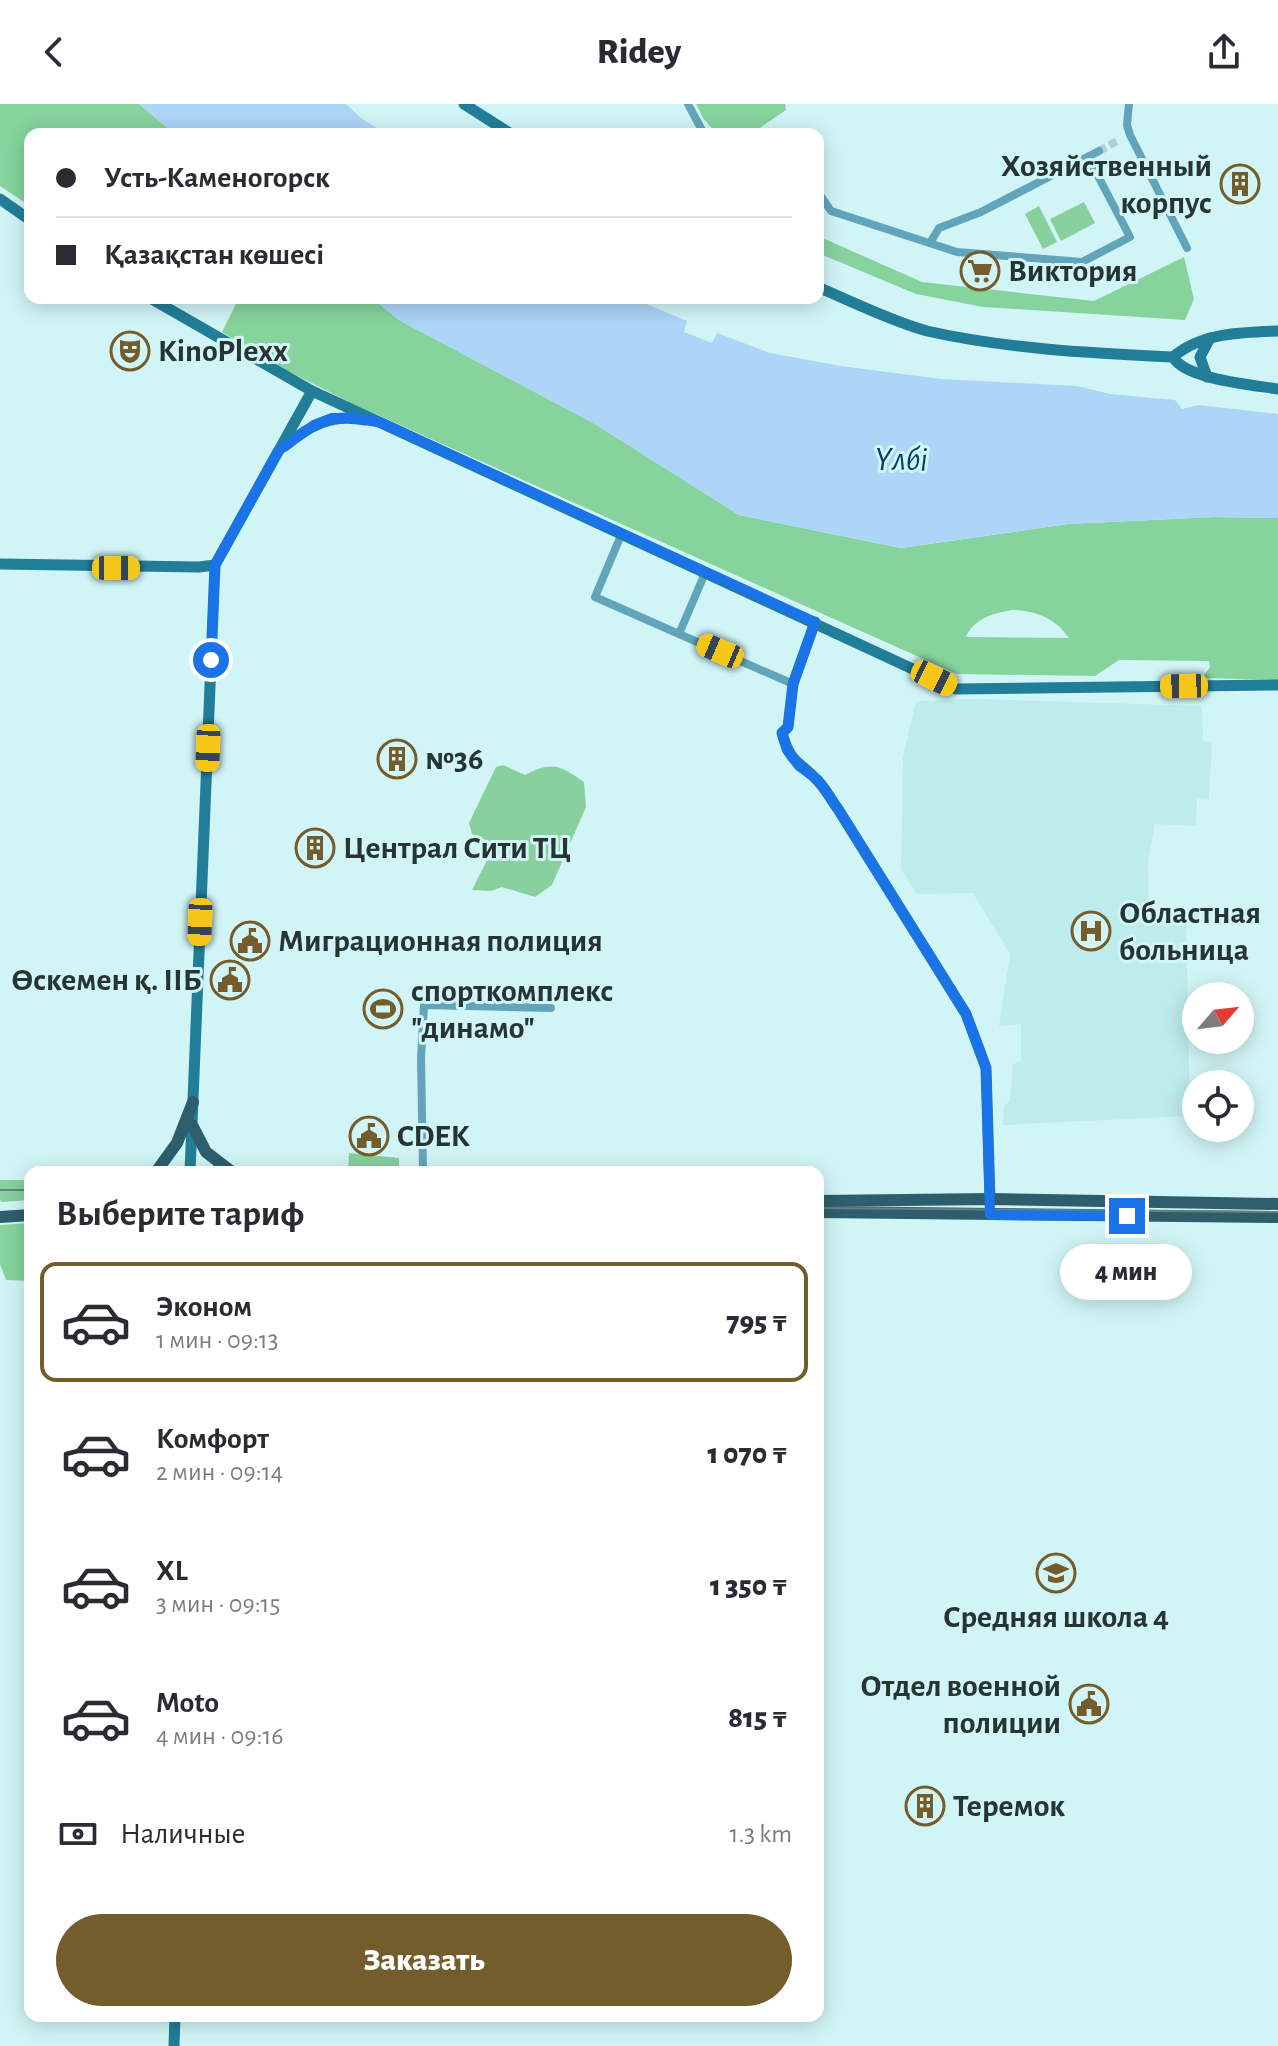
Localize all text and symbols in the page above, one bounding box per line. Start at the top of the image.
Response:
icon: back [32,30,76,74]
icon: share [1202,30,1246,74]
text: Ridey [597,34,681,70]
place label: Хозяйственный корпус [1001,150,1212,219]
text: Усть-Каменогорск [104,163,330,193]
building icon: Хозяйственный корпус [1219,163,1261,205]
text: Қазақстан көшесі [104,240,324,270]
supermarket icon: Виктория [959,250,1001,292]
place label: Виктория [1008,255,1138,287]
theatre icon: KinoPlexx [109,330,151,372]
place label: KinoPlexx [158,335,288,367]
water label: Үлбі [874,443,928,477]
car [92,556,140,580]
car [693,631,747,671]
route start [193,642,229,678]
car [907,657,961,699]
car [1160,674,1208,698]
car [195,724,221,772]
building icon: №36 [376,738,418,780]
place label: №36 [425,743,483,775]
building icon: Централ Сити ТЦ [294,827,336,869]
place label: Централ Сити ТЦ [343,832,571,864]
place label: Областная больница [1119,897,1261,966]
car [187,898,213,946]
hospital icon: Областная больница [1070,910,1112,952]
public building icon: Миграционная полиция [229,920,271,962]
place label: Миграционная полиция [278,925,603,957]
public building icon: Өскемен қ. ІІБ [209,959,251,1001]
place label: Өскемен қ. ІІБ [11,964,202,996]
place label: спорткомплекс "динамо" [411,975,613,1044]
north arrow [1182,982,1254,1054]
map controls [1182,982,1254,1142]
sports icon: спорткомплекс "динамо" [362,988,404,1030]
button: locate [1182,1070,1254,1142]
public building icon: CDEK [348,1115,390,1157]
place label: CDEK [397,1120,470,1152]
text: Выберите тариф [56,1196,304,1232]
route end [1109,1198,1145,1234]
callout: 4 мин [1061,1244,1193,1300]
text: 4 мин [1095,1259,1157,1285]
icon: car [60,1286,132,1358]
text: Эконом [156,1292,252,1322]
text: 795 ₸ [726,1307,788,1337]
text: 1 мин · 09:13 [156,1327,279,1353]
icon: car [60,1418,132,1490]
text: Комфорт [156,1424,269,1454]
text: 1 070 ₸ [708,1439,788,1469]
text: 2 мин · 09:14 [156,1459,283,1485]
icon: car [60,1550,132,1622]
school or university icon: Средняя школа 4 [1035,1552,1077,1594]
text: XL [156,1556,188,1586]
text: 1 350 ₸ [710,1571,788,1601]
text: 3 мин · 09:15 [156,1591,280,1617]
place label: Средняя школа 4 [943,1601,1169,1633]
place label: Отдел военной полиции [860,1670,1061,1739]
icon: car [60,1682,132,1754]
public building icon: Отдел военной полиции [1068,1683,1110,1725]
text: Moto [156,1688,219,1718]
text: 815 ₸ [728,1703,788,1733]
text: 4 мин · 09:16 [156,1723,284,1749]
building icon: Теремок [904,1785,946,1827]
place label: Теремок [953,1790,1065,1822]
icon: cash [56,1812,100,1856]
text: Наличные [120,1819,246,1849]
text: 1.3 km [729,1821,792,1847]
button: Заказать [56,1914,792,2006]

